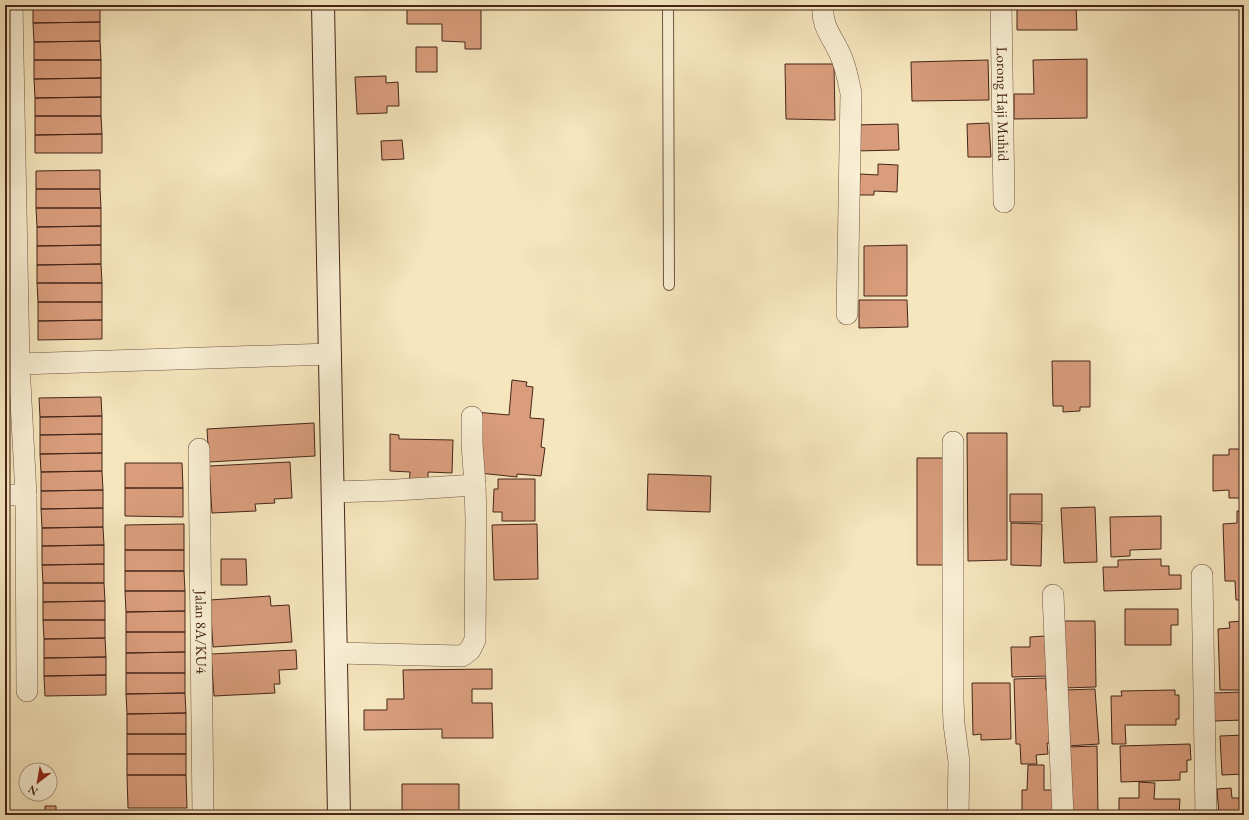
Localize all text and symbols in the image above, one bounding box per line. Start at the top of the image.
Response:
street label: Lorong Haji Muhid [993,47,1013,162]
street label: Jalan 8A/KU4 [192,588,211,675]
north arrow [18,762,58,802]
text: N [25,782,40,799]

